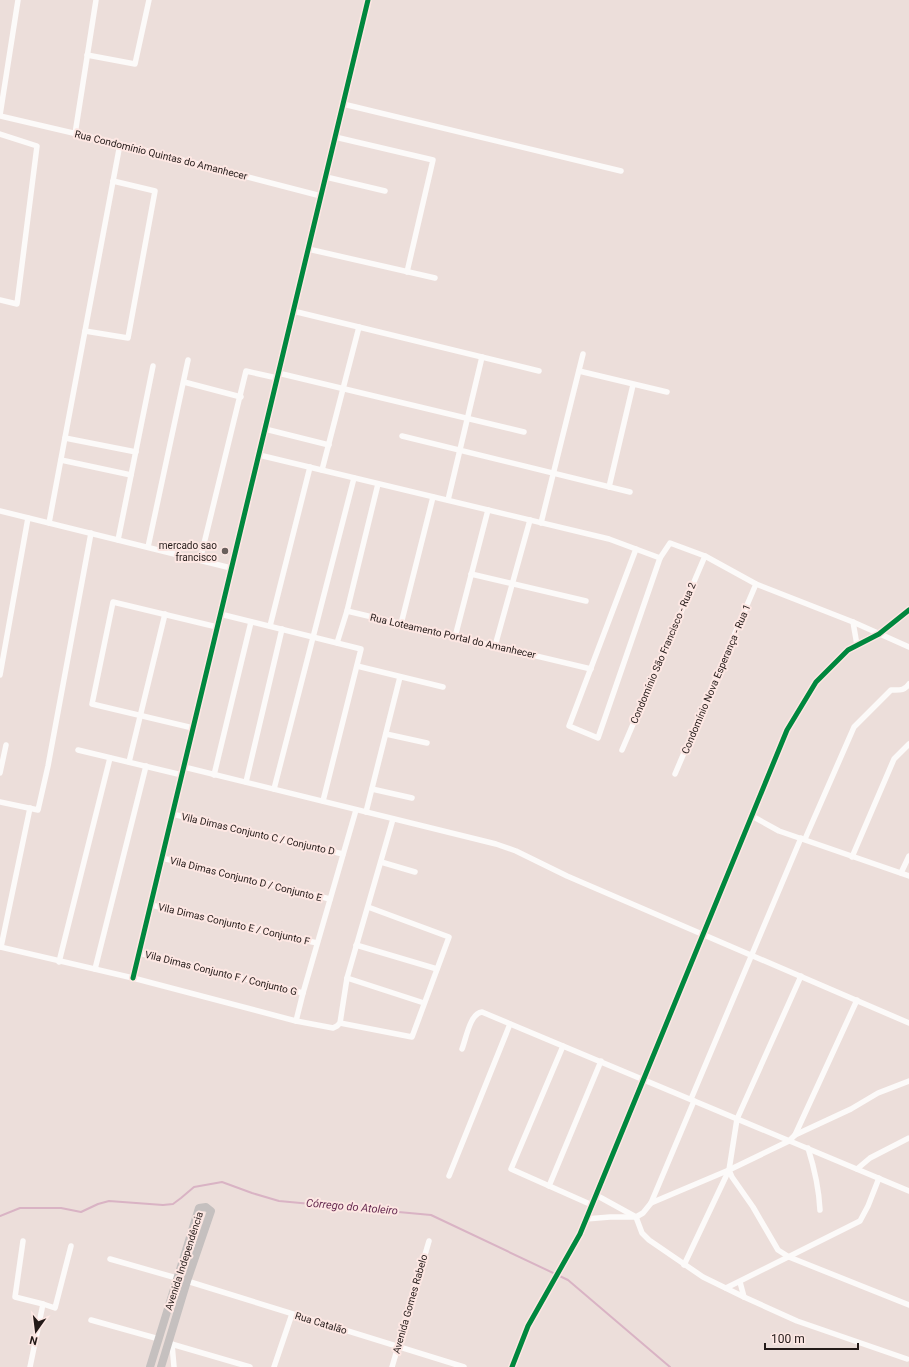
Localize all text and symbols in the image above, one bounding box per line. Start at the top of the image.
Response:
street label: Rua Condomínio Quintas do Amanhecer [74,128,249,182]
place label: mercado sao francisco [159,540,217,563]
marker: mercado sao francisco [220,546,230,556]
street label: Condomínio São Francisco - Rua 2 [628,580,698,725]
street label: Condomínio Nova Esperança - Rua 1 [679,603,753,755]
street label: Rua Loteamento Portal do Amanhecer [369,612,537,661]
street label: Vila Dimas Conjunto C / Conjunto D [180,811,336,857]
street label: Vila Dimas Conjunto D / Conjunto E [169,855,323,903]
street label: Vila Dimas Conjunto E / Conjunto F [157,901,311,947]
street label: Vila Dimas Conjunto F / Conjunto G [144,949,298,997]
water label: Córrego do Atoleiro [306,1197,398,1217]
street label: Avenida Independência [163,1210,205,1312]
street label: Avenida Gomes Rabelo [391,1253,430,1355]
street label: Rua Catalão [294,1310,349,1336]
north arrow [16,1311,56,1351]
scale bar [765,1325,858,1351]
text: 100 m [771,1332,805,1346]
text: N [28,1333,39,1347]

